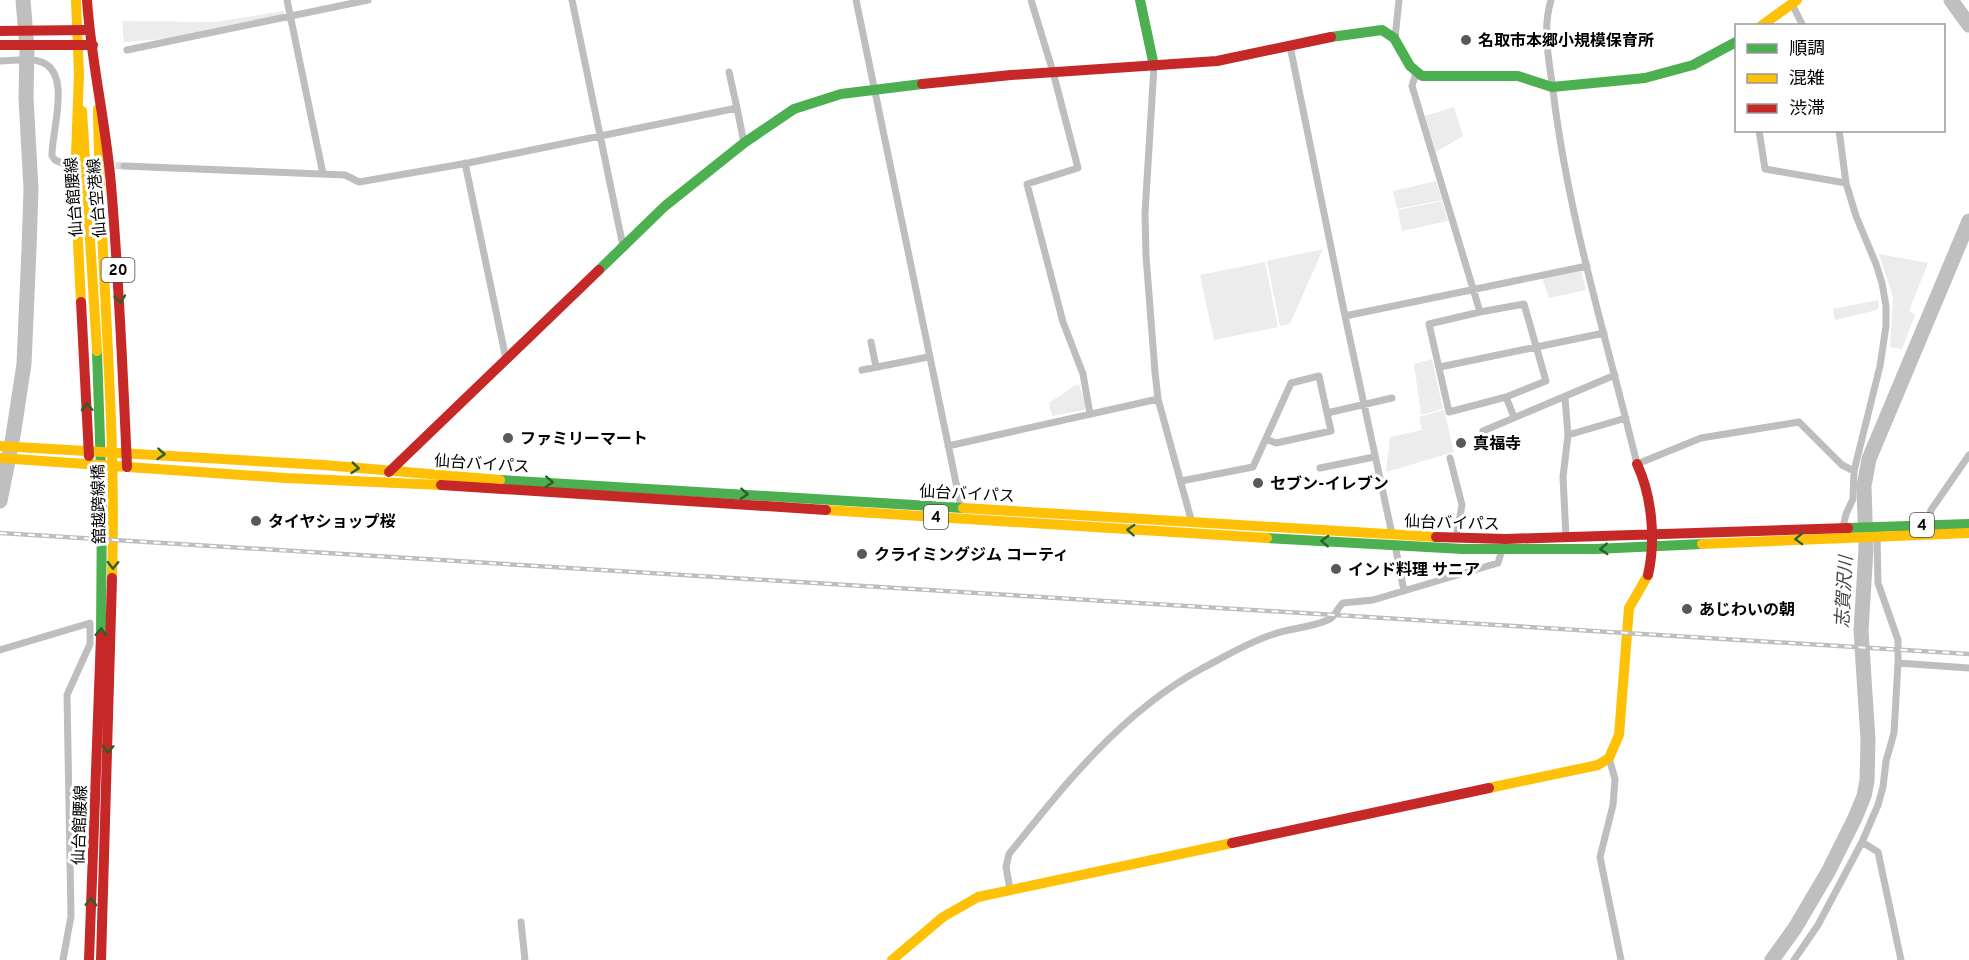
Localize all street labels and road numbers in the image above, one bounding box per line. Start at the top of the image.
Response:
street label: 仙台館腰線 [62,156,88,237]
street label: 仙台空港線 [85,157,111,239]
road number: 20 [102,258,134,282]
street label: 仙台バイパス [433,452,530,478]
street label: 舘越跨線橋 [89,464,111,544]
street label: 仙台バイパス [919,483,1015,507]
road number: 4 [924,505,948,529]
street label: 仙台バイパス [1404,512,1500,536]
road number: 4 [1910,513,1934,537]
street label: 仙台館腰線 [70,785,92,865]

